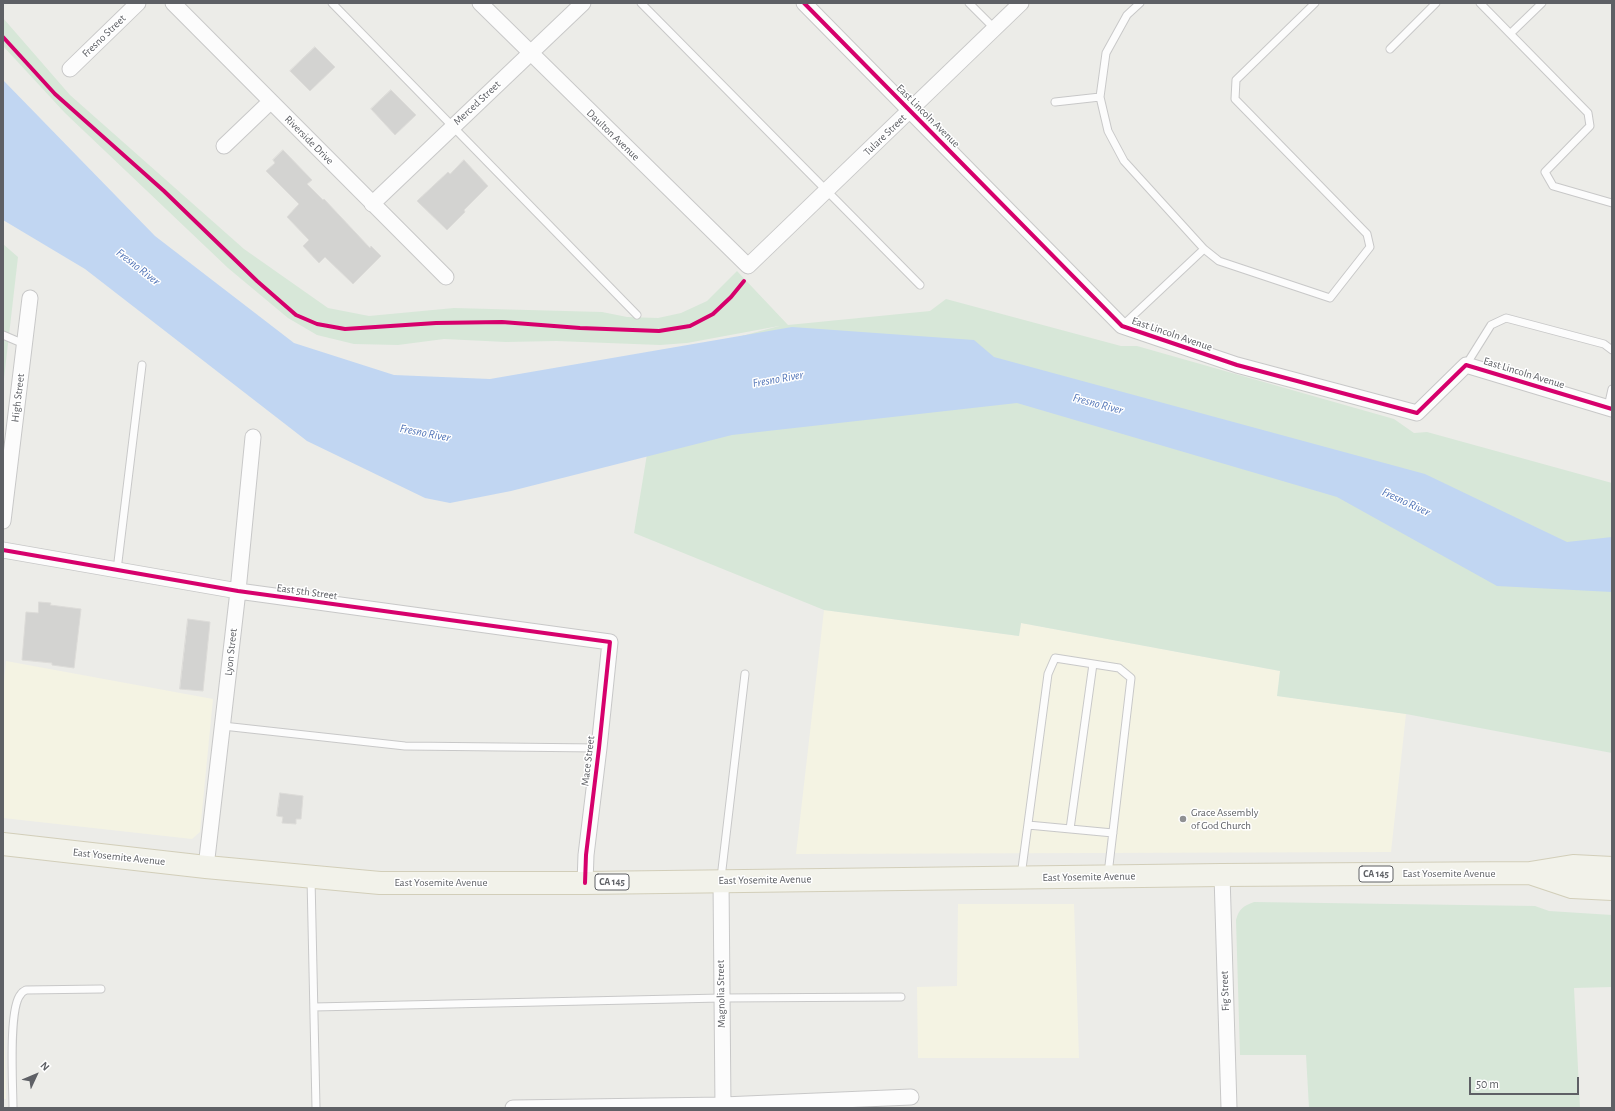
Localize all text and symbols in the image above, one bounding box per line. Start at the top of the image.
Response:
street label: Fresno Street [79,12,129,60]
street label: Merced Street [451,78,503,128]
street label: East Lincoln Avenue [893,81,963,151]
street label: Daulton Avenue [584,106,642,164]
street label: Tulare Street [861,111,909,159]
street label: Riverside Drive [282,113,336,167]
water label: Fresno River [113,246,163,288]
street label: East Lincoln Avenue [1130,314,1214,354]
street label: East Lincoln Avenue [1482,354,1566,392]
water label: Fresno River [751,367,805,391]
street label: High Street [8,373,28,423]
water label: Fresno River [1071,390,1125,418]
water label: Fresno River [398,421,452,445]
water label: Fresno River [1380,485,1432,519]
street label: East 5th Street [276,581,338,603]
street label: Lyon Street [222,628,240,676]
street label: Mace Street [578,735,598,787]
place label: Grace Assembly of God Church [1191,806,1258,832]
marker: Grace Assembly of God Church [1178,814,1188,824]
street label: East Yosemite Avenue [72,846,166,868]
road number: CA 145 [1359,866,1393,882]
street label: East Yosemite Avenue [1403,867,1495,881]
street label: East Yosemite Avenue [1042,870,1136,884]
street label: East Yosemite Avenue [718,873,812,887]
road number: CA 145 [595,874,629,890]
street label: East Yosemite Avenue [395,876,487,890]
street label: Magnolia Street [714,960,728,1028]
street label: Fig Street [1218,971,1232,1011]
north arrow [16,1055,56,1095]
text: N [38,1060,52,1073]
scale bar [1471,1069,1581,1095]
text: 50 m [1476,1078,1499,1090]

